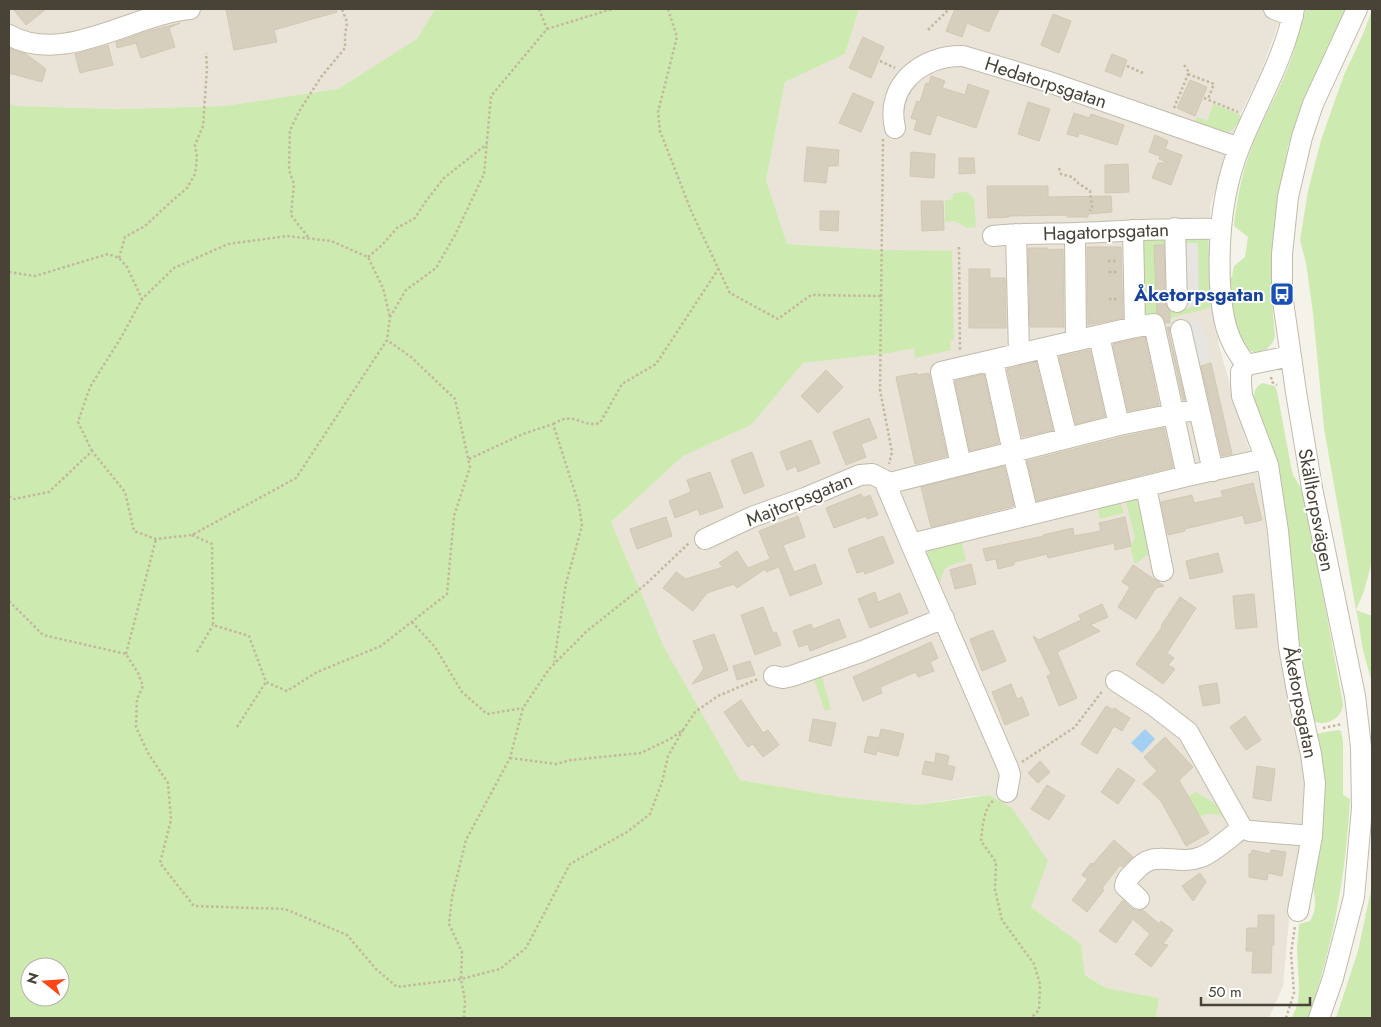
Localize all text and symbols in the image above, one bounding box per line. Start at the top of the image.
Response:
street label: Hedatorpsgatan [981,50,1110,115]
street label: Hagatorpsgatan [1042,216,1170,247]
place label: Åketorpsgatan [1133,281,1264,308]
bus stop icon: Åketorpsgatan [1269,281,1295,307]
street label: Skälltorpsvägen [1291,446,1342,574]
street label: Majtorpsgatan [742,466,857,533]
street label: Åketorpsgatan [1276,644,1325,761]
north arrow [20,957,70,1007]
text: N [21,970,44,986]
scale bar [1201,974,1310,1006]
text: 50 m [1208,981,1242,1003]

